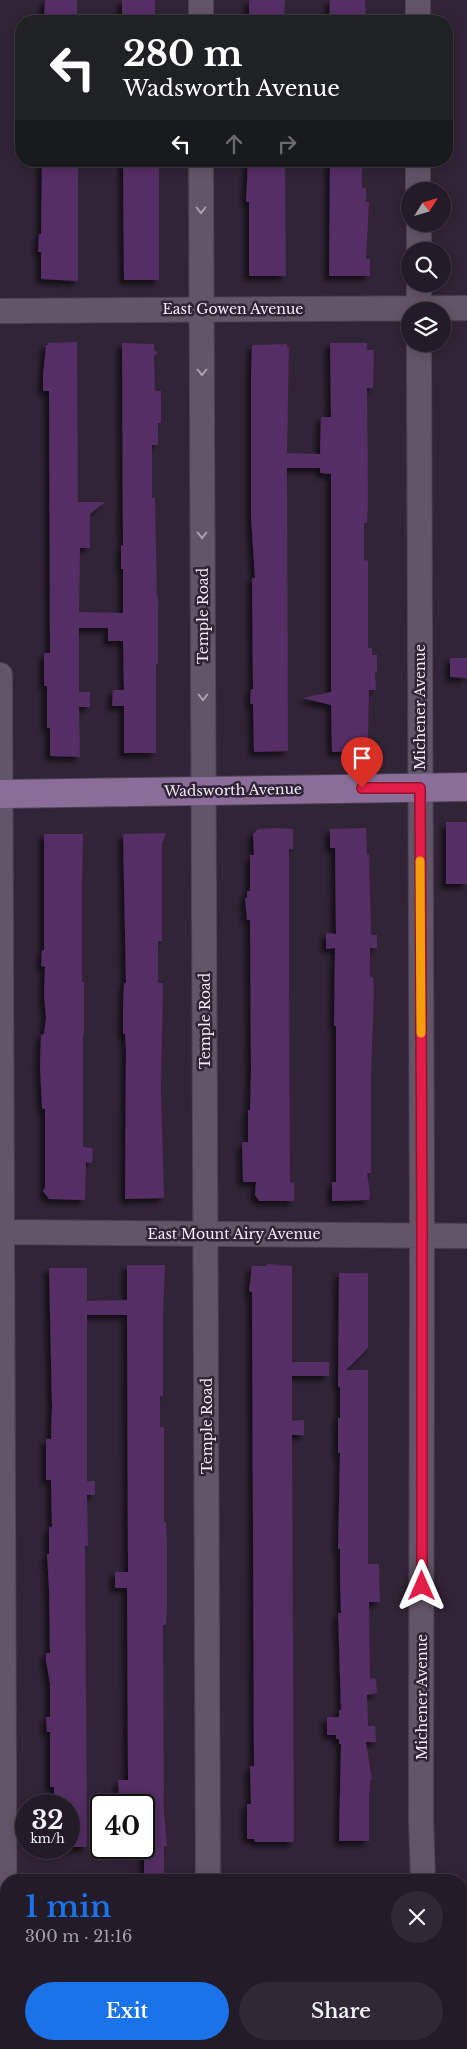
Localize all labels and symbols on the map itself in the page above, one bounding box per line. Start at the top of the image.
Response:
north arrow [401,182,451,232]
one-way arrow [196,206,206,214]
street label: East Gowen Avenue [163,300,303,318]
one-way arrow [197,369,207,377]
one-way arrow [197,531,208,539]
street label: Temple Road [194,567,212,664]
street label: Michener Avenue [411,644,429,770]
one-way arrow [198,694,208,702]
pin [341,737,383,788]
street label: Wadsworth Avenue [163,780,302,800]
street label: Temple Road [196,972,214,1069]
street label: East Mount Airy Avenue [148,1225,320,1243]
street label: Temple Road [198,1377,216,1474]
position arrow [395,1559,447,1611]
street label: Michener Avenue [413,1634,431,1760]
speed limit sign: 40 [90,1794,155,1859]

